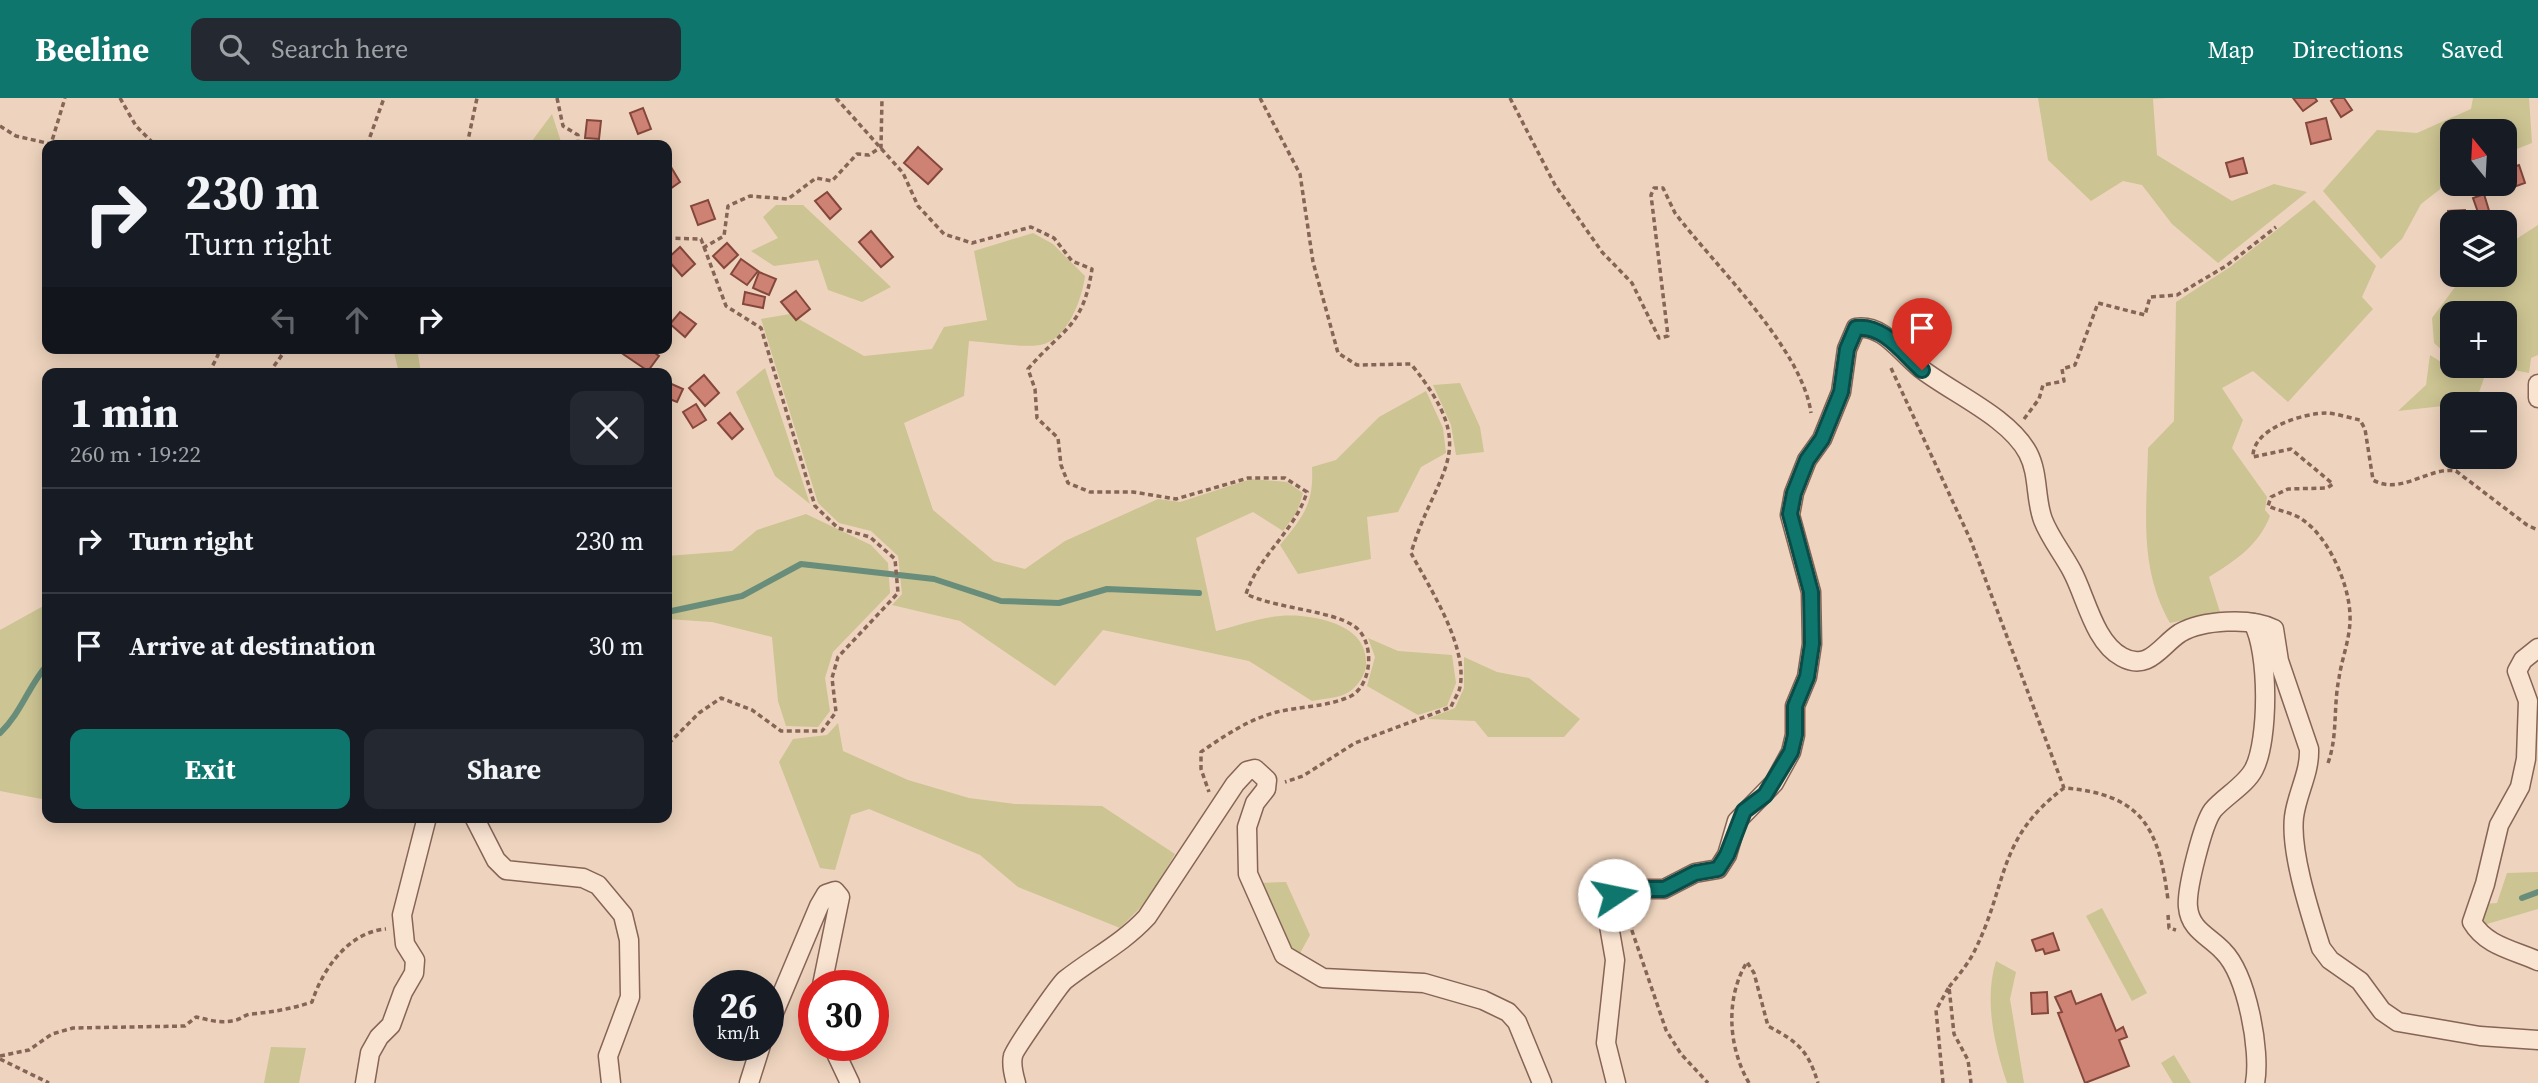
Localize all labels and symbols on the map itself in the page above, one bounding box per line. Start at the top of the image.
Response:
north arrow [2440,119,2516,196]
pin [1892,298,1952,370]
position arrow [1577,858,1651,932]
speed limit sign: 30 [798,970,889,1061]

